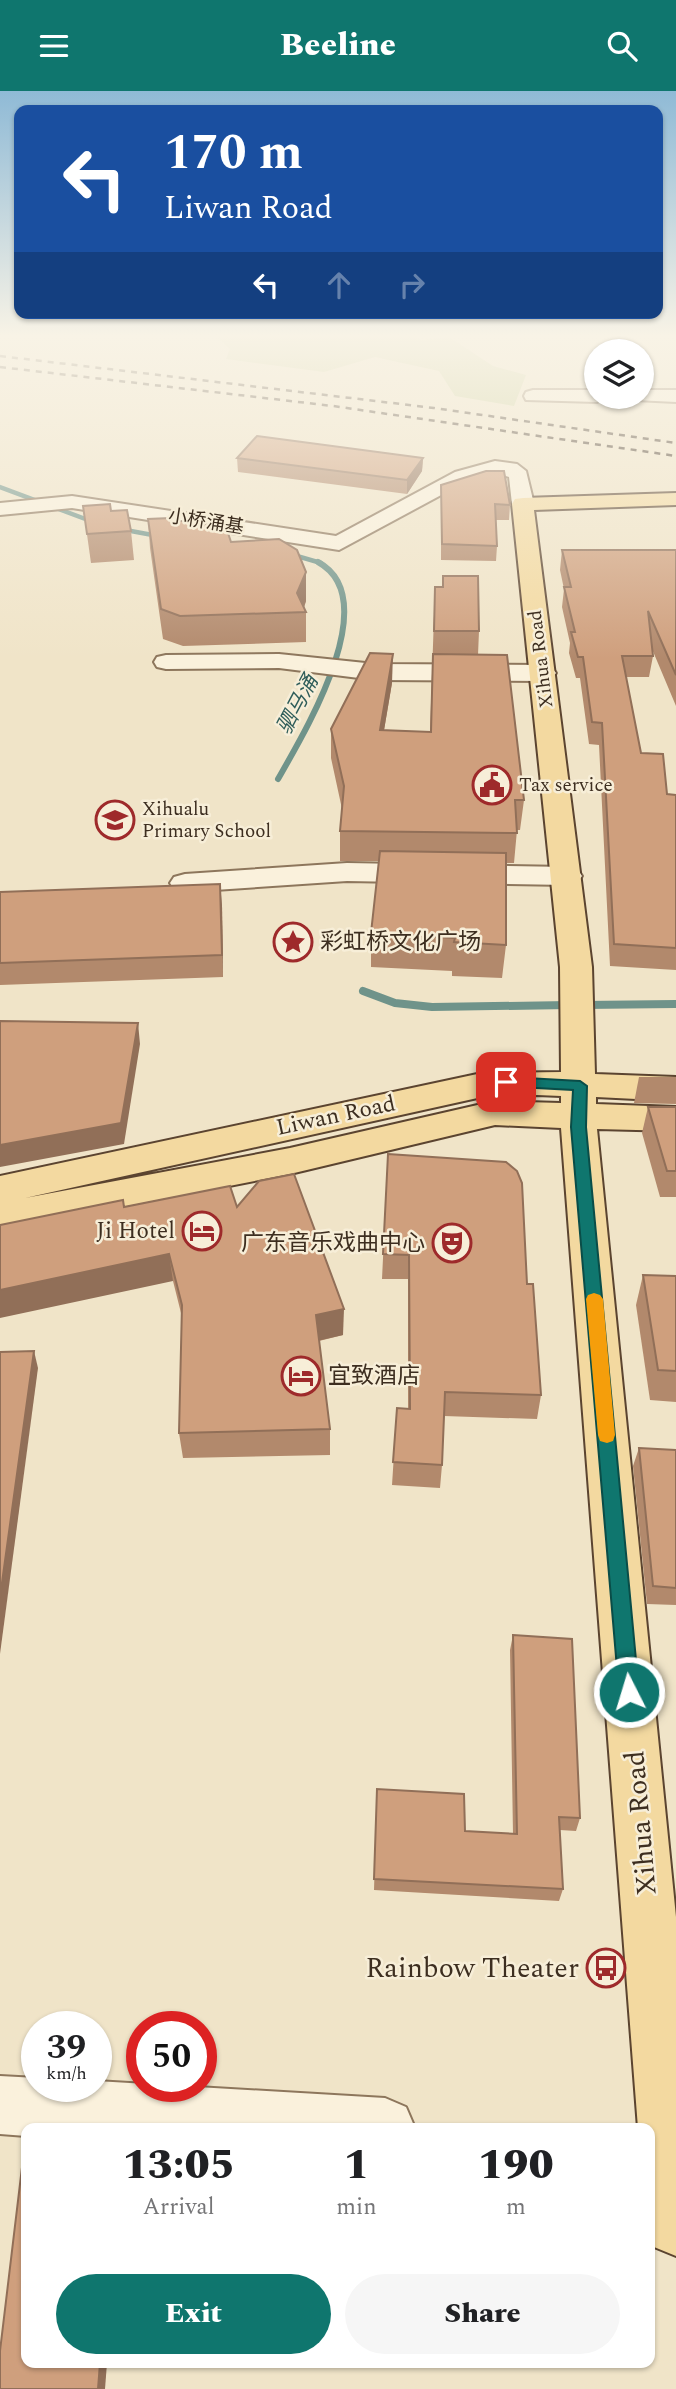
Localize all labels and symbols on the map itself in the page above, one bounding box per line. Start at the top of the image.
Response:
street label: 小桥涌基 [166,502,246,542]
street label: Xihua Road [521,608,561,710]
water label: 驷马涌 [269,668,328,740]
public building icon: Tax service [471,764,513,806]
place label: Tax service [519,771,613,800]
place label: Xihualu Primary School [142,795,271,846]
school or university icon: Xihualu Primary School [94,799,136,841]
place icon: 彩虹桥文化广场 [272,921,314,963]
place label: 彩虹桥文化广场 [320,925,481,960]
pin [476,1052,536,1112]
street label: Liwan Road [273,1086,399,1146]
hotel icon: Ji Hotel [181,1210,223,1252]
place label: Ji Hotel [96,1214,175,1249]
theatre icon: 广东音乐戏曲中心 [431,1222,473,1264]
place label: 广东音乐戏曲中心 [241,1226,425,1261]
hotel icon: 宜致酒店 [280,1355,322,1397]
place label: 宜致酒店 [328,1359,420,1394]
position arrow [592,1655,666,1729]
street label: Xihua Road [613,1749,669,1897]
place label: Rainbow Theater [366,1947,579,1990]
bus stop icon: Rainbow Theater [585,1947,627,1989]
speed limit sign: 50 [126,2011,217,2102]

